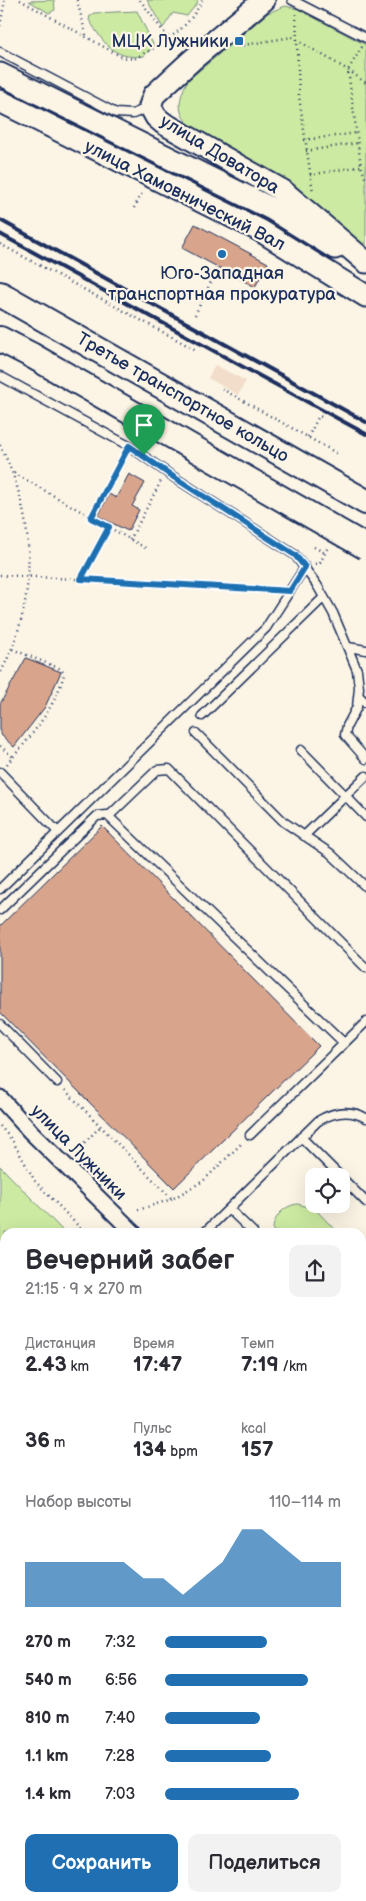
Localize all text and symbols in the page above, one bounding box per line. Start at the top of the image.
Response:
place label: МЦК Лужники [112,31,229,52]
marker: МЦК Лужники [233,35,245,47]
street label: улица Доватора [156,111,283,198]
street label: улица Хамовнический Вал [81,136,289,255]
marker: Юго-Западная транспортная прокуратура [216,248,228,260]
place label: Юго-Западная транспортная прокуратура [108,263,336,305]
street label: Третье транспортное кольцо [73,328,292,467]
pin [123,404,165,455]
icon: arrive [130,411,158,439]
street label: улица Лужники [26,1100,131,1205]
map controls [305,1168,350,1213]
button: locate [305,1168,350,1213]
text: Вечерний забег [25,1244,234,1277]
button: share [289,1245,341,1297]
text: 21:15 · 9 × 270 m [25,1280,142,1299]
text: Дистанция [25,1335,96,1352]
text: Время [133,1335,175,1352]
text: Темп [241,1335,274,1352]
text: 2.43 [25,1352,67,1377]
text: 17:47 [133,1352,182,1377]
text: 7:19 [241,1352,279,1377]
text: km [67,1358,89,1375]
text: /km [279,1358,307,1375]
text: Пульс [133,1420,172,1437]
text: kcal [241,1420,266,1437]
text: 36 [25,1428,50,1453]
text: m [50,1434,65,1451]
text: 134 [133,1437,166,1462]
text: 157 [241,1437,274,1462]
text: bpm [166,1443,198,1460]
text: Набор высоты [25,1493,132,1512]
text: 110–114 m [269,1493,341,1512]
text: 270 m [25,1633,71,1652]
text: 7:32 [105,1633,135,1652]
text: 540 m [25,1671,72,1690]
text: 6:56 [105,1671,137,1690]
text: 810 m [25,1709,69,1728]
text: 7:40 [105,1709,135,1728]
text: 1.1 km [25,1747,68,1766]
text: 7:28 [105,1747,135,1766]
text: 1.4 km [25,1785,71,1804]
text: 7:03 [105,1785,135,1804]
button: Сохранить [25,1834,178,1892]
button: Поделиться [188,1834,341,1892]

